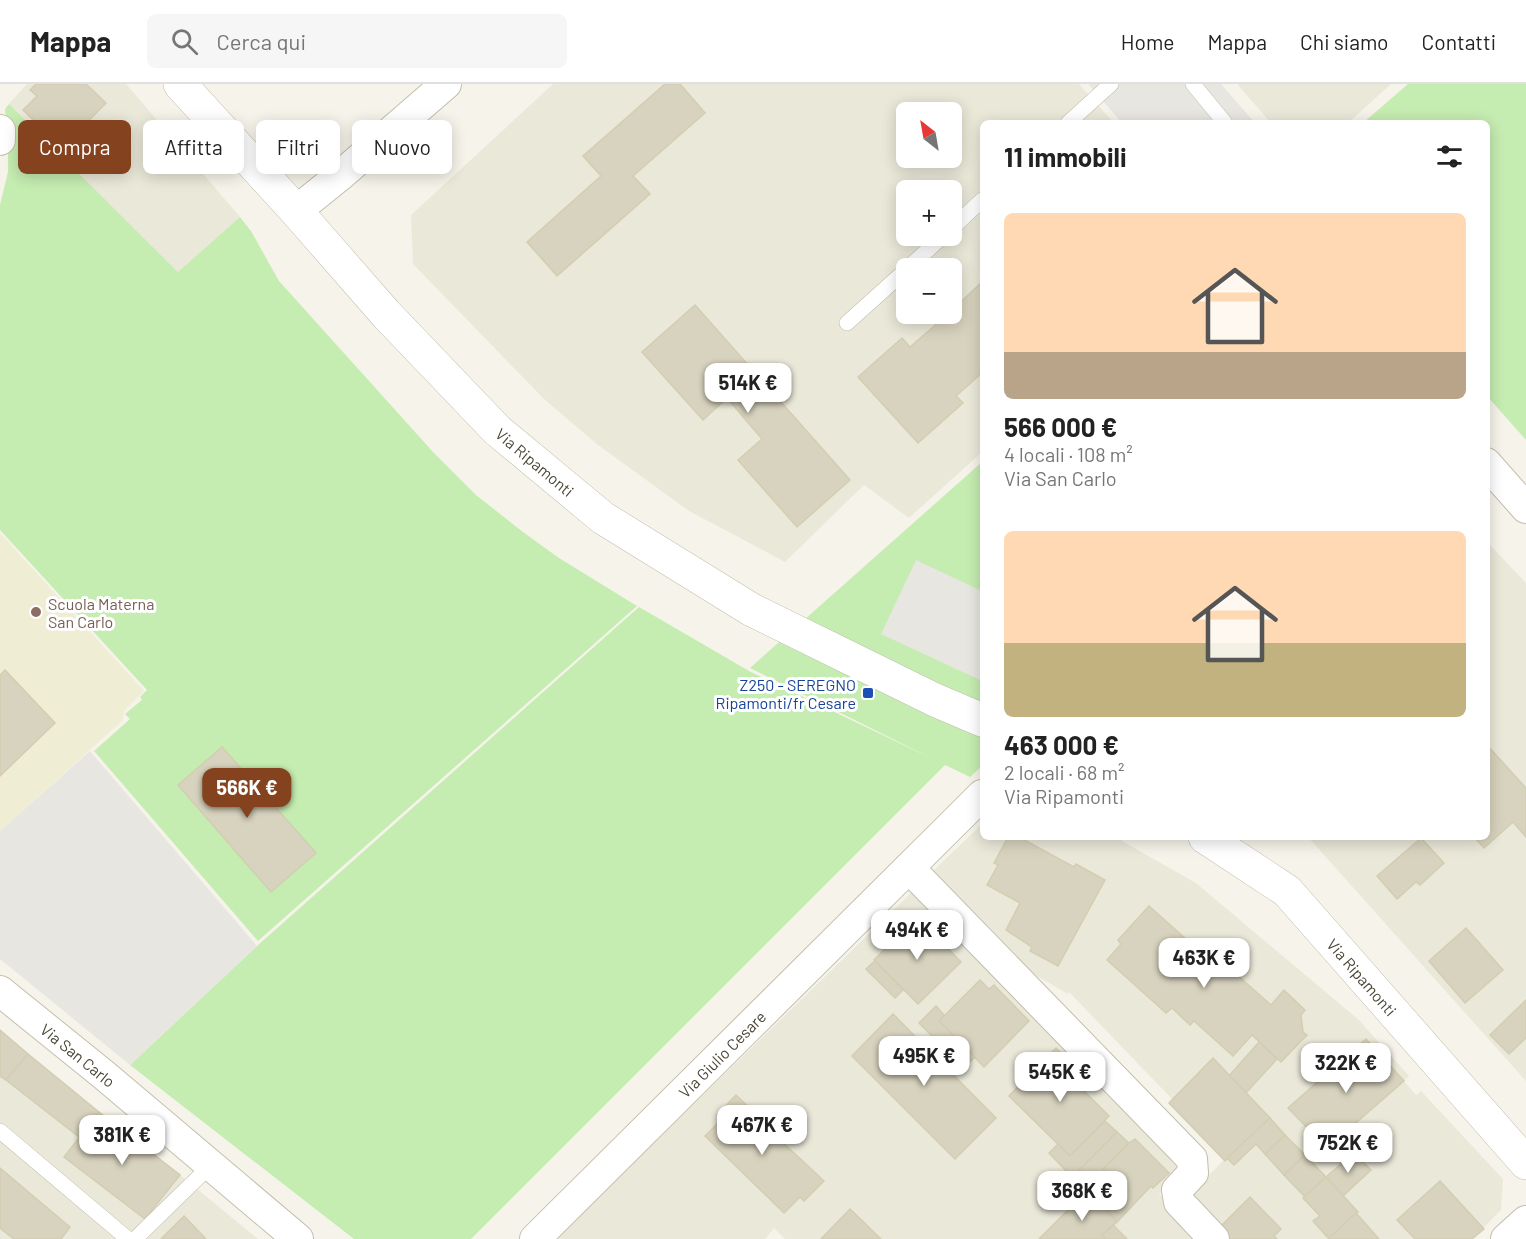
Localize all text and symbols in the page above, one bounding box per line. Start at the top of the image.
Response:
search box [147,14,567,68]
text: Mappa [30,24,111,58]
icon: search [168,25,201,58]
text: Cerca qui [216,28,306,54]
text: Home [1121,29,1174,54]
text: Mappa [1207,29,1267,54]
text: Chi siamo [1300,29,1389,54]
text: Contatti [1422,29,1496,54]
north arrow [896,102,962,168]
map controls [896,102,962,324]
chip: Compra [18,120,131,174]
chip: Affitta [143,120,244,174]
chip: Filtri [256,120,340,174]
chip: Nuovo [352,120,452,174]
icon: filters [1433,140,1466,173]
text: 11 immobili [1004,141,1127,172]
button: + [896,180,962,246]
icon: home [1181,252,1289,360]
button: − [896,258,962,324]
pin: 514K € [699,363,797,414]
text: 514K € [719,370,777,394]
text: 566 000 € [1004,411,1117,442]
street label: Via Ripamonti [492,424,578,500]
text: 4 locali · 108 m² [1004,442,1133,466]
text: Via San Carlo [1004,466,1117,490]
icon: home [1181,570,1289,678]
place label: Scuola Materna San Carlo [48,594,154,631]
marker: Scuola Materna San Carlo [29,605,43,619]
place label: Z250 - SEREGNO Ripamonti/fr Cesare [716,675,856,712]
marker: Z250 - SEREGNO Ripamonti/fr Cesare [861,686,875,700]
text: 463 000 € [1004,729,1119,760]
text: 2 locali · 68 m² [1004,760,1125,784]
pin: 566K € [198,768,296,819]
text: 566K € [216,775,278,799]
text: Via Ripamonti [1004,784,1124,808]
pin: 494K € [868,910,966,961]
text: 494K € [885,917,949,941]
street label: Via Ripamonti [1323,934,1401,1020]
pin: 463K € [1155,938,1253,989]
text: 463K € [1173,945,1235,969]
street label: Via Giulio Cesare [675,1007,769,1101]
street label: Via San Carlo [37,1019,119,1091]
pin: 495K € [875,1036,973,1087]
text: 495K € [893,1043,955,1067]
pin: 322K € [1297,1043,1395,1094]
text: 322K € [1315,1050,1377,1074]
pin: 545K € [1011,1052,1109,1103]
text: 545K € [1029,1059,1091,1083]
pin: 467K € [713,1105,811,1156]
text: 467K € [731,1112,793,1136]
pin: 381K € [73,1115,171,1166]
text: 381K € [93,1122,151,1146]
pin: 752K € [1299,1123,1397,1174]
text: 752K € [1317,1130,1379,1154]
pin: 368K € [1033,1171,1131,1222]
text: 368K € [1051,1178,1113,1202]

